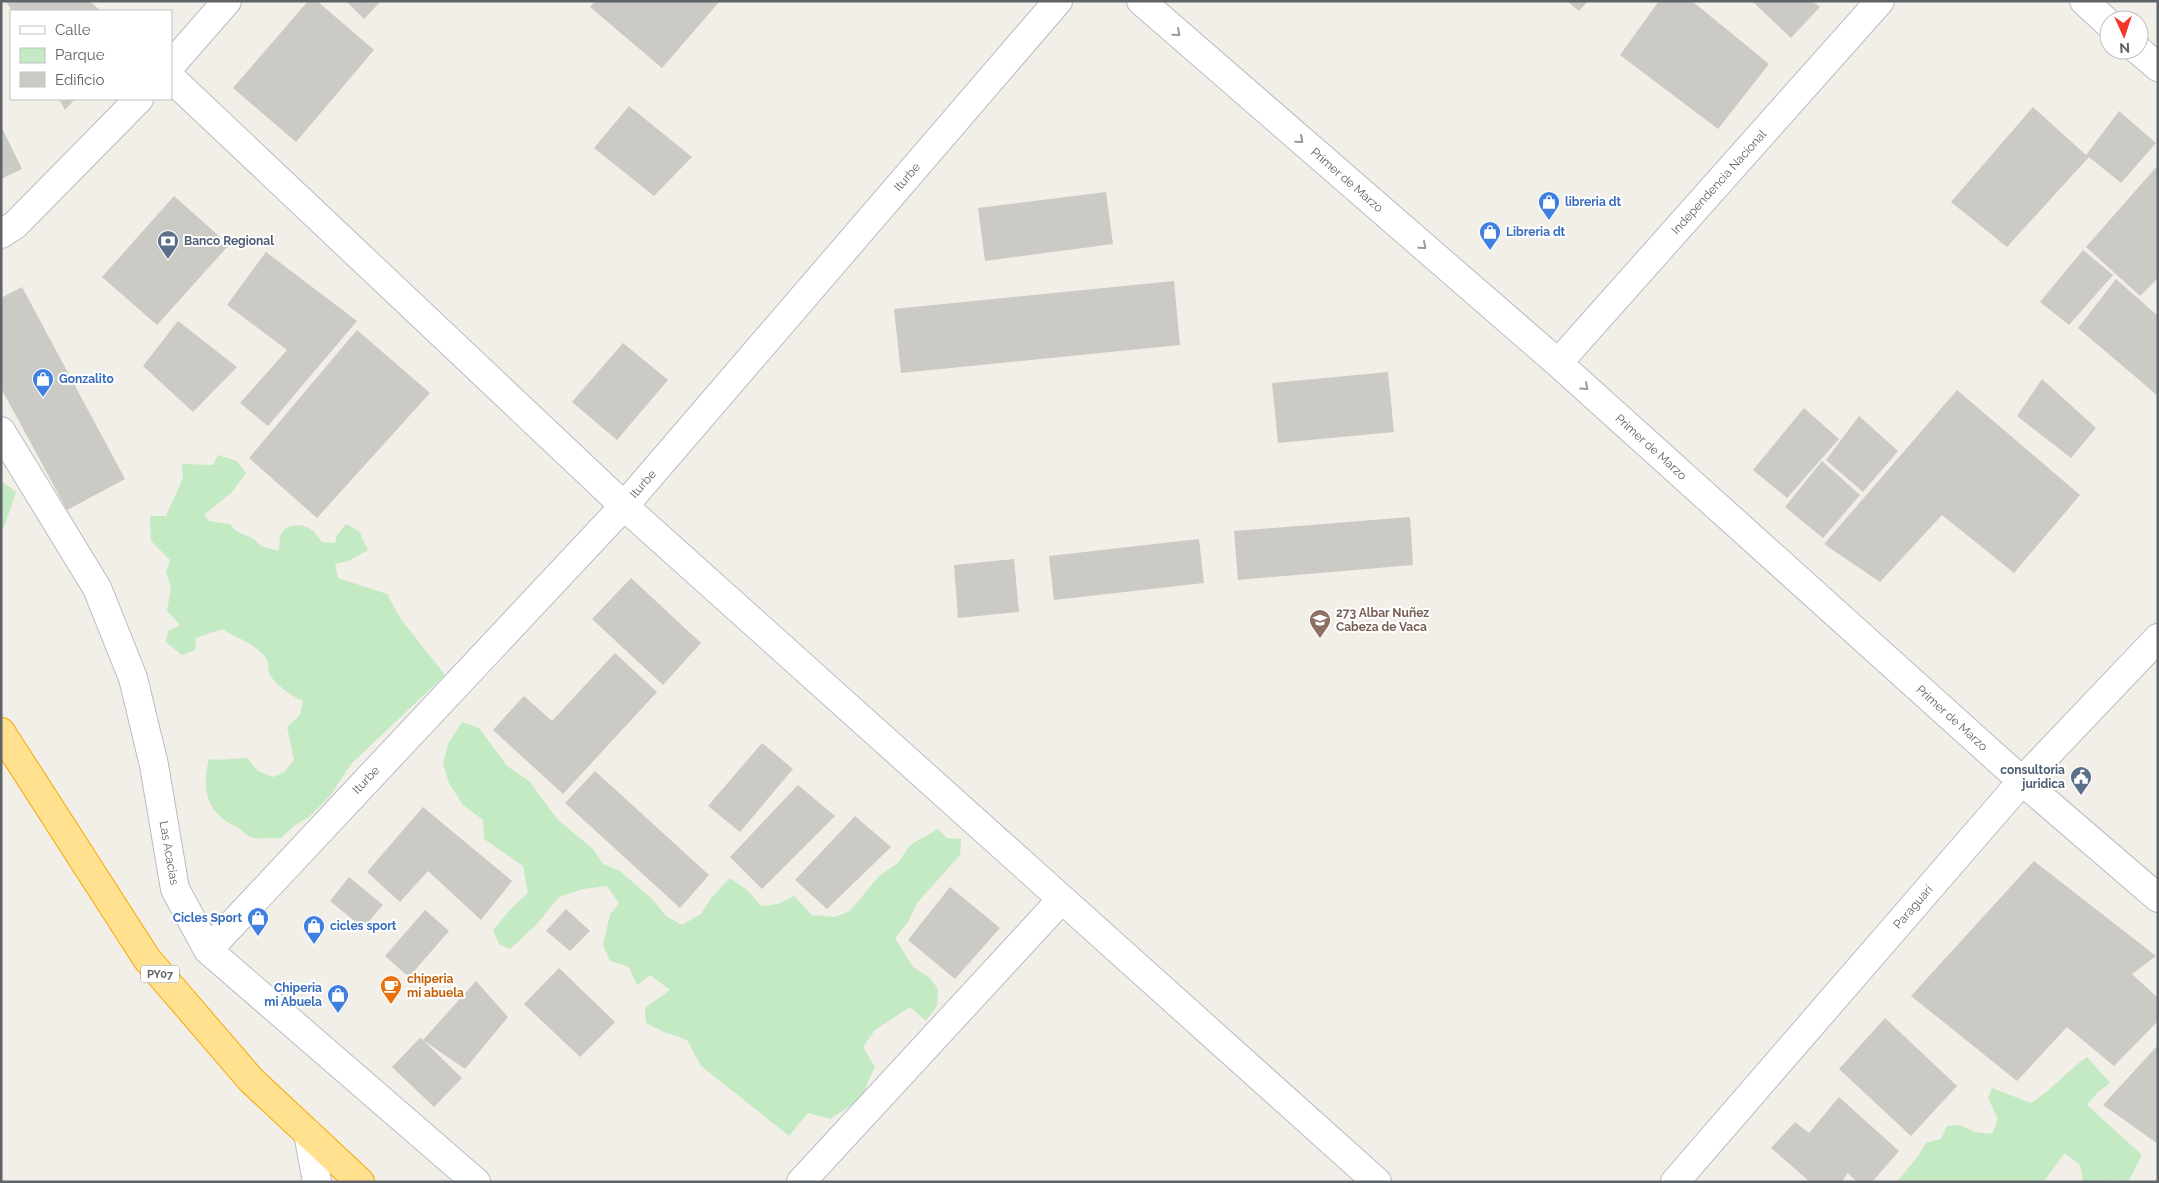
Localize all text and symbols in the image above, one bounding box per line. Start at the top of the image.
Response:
legend [10,10,172,100]
north arrow [2099,10,2149,60]
text: Calle [55,21,91,39]
one-way arrow [1172,27,1181,36]
text: N [2119,40,2130,56]
text: Parque [55,46,105,64]
text: Edificio [55,71,105,89]
street label: Independencia Nacional [1669,127,1770,237]
one-way arrow [1295,134,1304,143]
street label: Primer de Marzo [1308,145,1386,215]
street label: Iturbe [891,160,923,194]
shop icon: libreria dt [1537,190,1561,221]
place label: libreria dt [1565,195,1621,209]
shop icon: Libreria dt [1478,220,1502,251]
place label: Libreria dt [1506,225,1566,239]
bank icon: Banco Regional [156,229,180,260]
place label: Banco Regional [184,234,274,248]
one-way arrow [1418,240,1427,249]
shop icon: Gonzalito [31,367,55,398]
place label: Gonzalito [59,372,114,386]
one-way arrow [1580,381,1589,390]
street label: Primer de Marzo [1612,411,1690,483]
street label: Iturbe [627,467,659,501]
place label: 273 Albar Nuñez Cabeza de Vaca [1336,606,1429,634]
school or university icon: 273 Albar Nuñez Cabeza de Vaca [1308,608,1332,639]
street label: Primer de Marzo [1913,682,1991,754]
street label: Iturbe [350,763,382,797]
place label: consultoria juridica [2000,763,2065,791]
public building icon: consultoria juridica [2069,765,2093,796]
street label: Las Acacias [156,820,182,886]
street label: Paraguarí [1890,882,1936,931]
shop icon: Cicles Sport [246,906,270,937]
place label: Cicles Sport [173,911,242,925]
shop icon: cicles sport [302,914,326,945]
place label: cicles sport [330,919,397,933]
road number: PY07 [141,966,179,982]
place label: chiperia mi abuela [407,972,464,1000]
cafe icon: chiperia mi abuela [379,974,403,1005]
place label: Chiperia mi Abuela [264,981,322,1009]
shop icon: Chiperia mi Abuela [326,983,350,1014]

